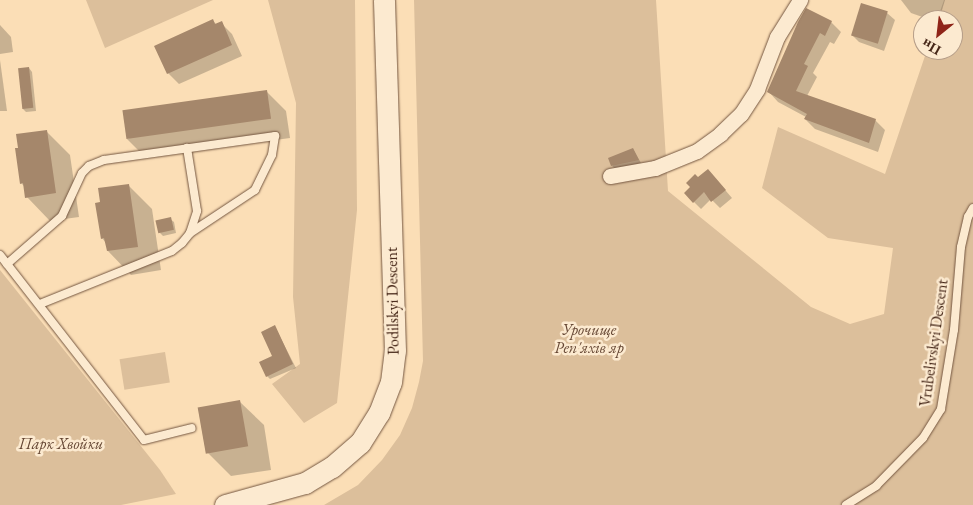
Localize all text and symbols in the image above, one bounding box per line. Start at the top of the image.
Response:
north arrow [913,10,963,60]
text: Пн [918,35,944,60]
street label: Podilskyi Descent [382,247,404,355]
street label: Vrubelivskyi Descent [916,278,952,408]
park label: Урочище Реп'яхів яр [554,320,624,358]
park label: Парк Хвойки [19,434,103,454]

